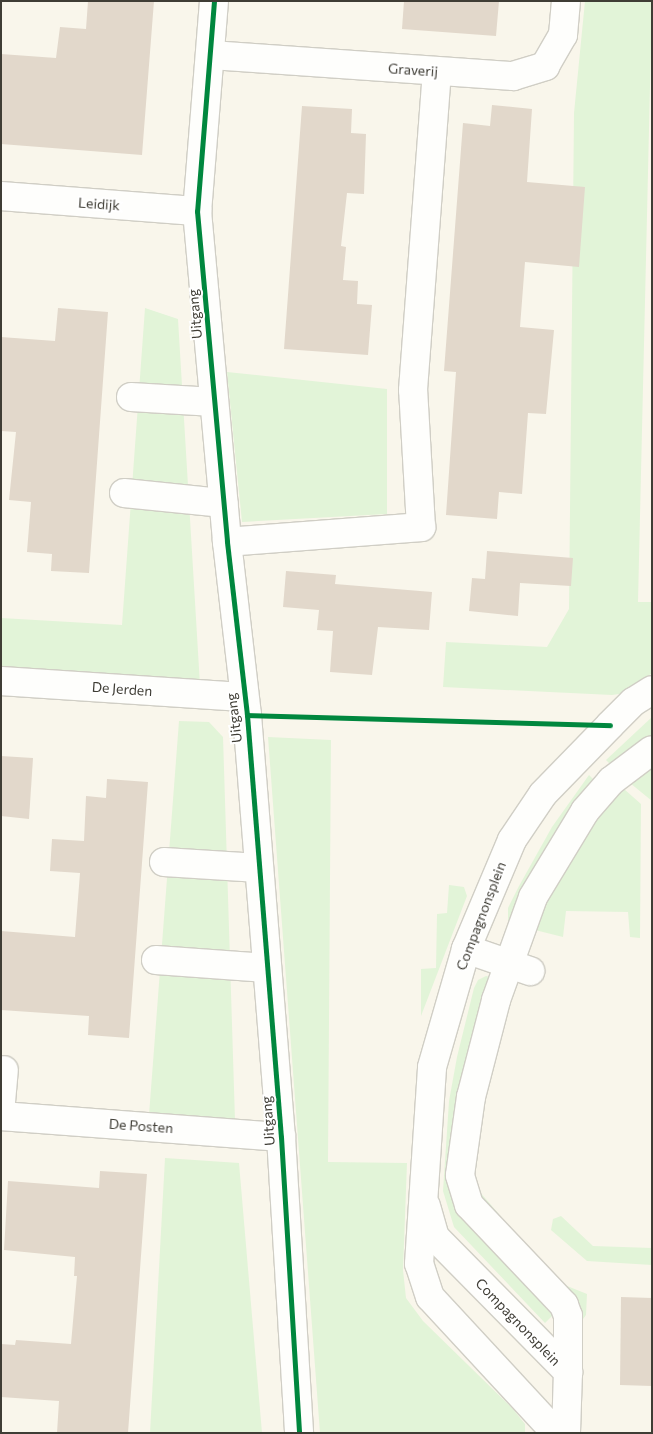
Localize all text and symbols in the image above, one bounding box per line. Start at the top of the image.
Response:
street label: Graverij [387,60,439,80]
street label: Leidijk [78,194,120,214]
street label: Uitgang [184,288,206,340]
street label: De Jerden [91,679,153,699]
street label: Uitgang [223,692,245,744]
street label: Compagnonsplein [453,859,509,973]
street label: Uitgang [258,1095,278,1147]
street label: De Posten [108,1115,174,1137]
street label: Compagnonsplein [472,1275,564,1369]

